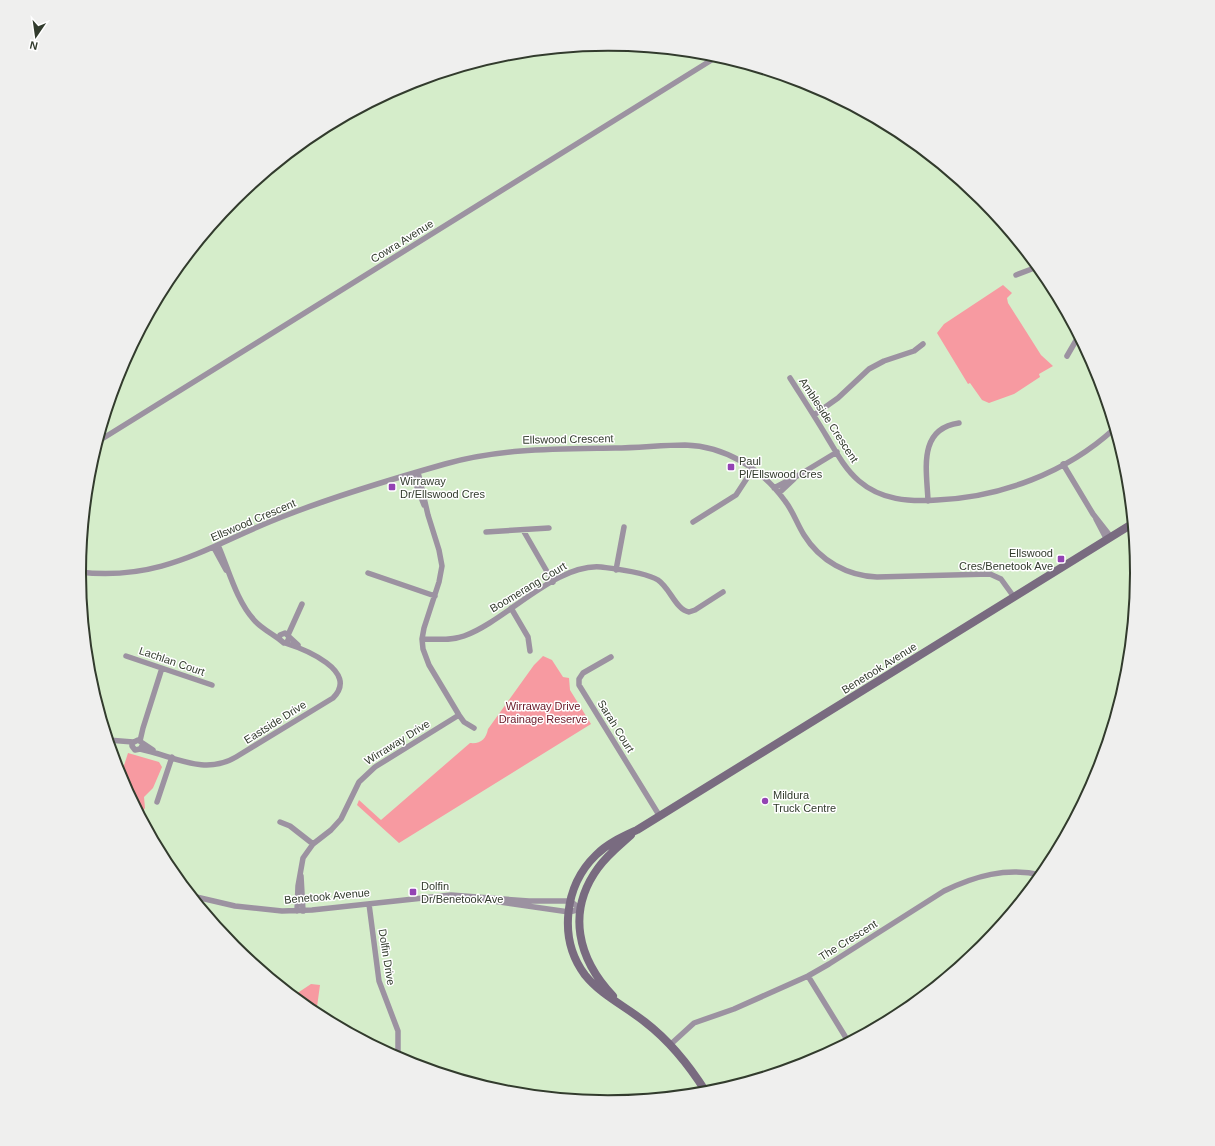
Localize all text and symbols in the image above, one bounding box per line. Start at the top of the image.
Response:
north arrow [16,16,56,56]
text: N [28,39,39,52]
street label: Cowra Avenue [369,217,435,265]
street label: Ambleside Crescent [797,375,861,465]
street label: Ellswood Crescent [522,432,614,446]
place label: Paul Pl/Ellswood Cres [739,455,823,480]
marker: Paul Pl/Ellswood Cres [726,462,736,472]
place label: Wirraway Dr/Ellswood Cres [400,475,485,500]
marker: Wirraway Dr/Ellswood Cres [387,482,397,492]
street label: Ellswood Crescent [209,497,297,543]
place label: Ellswood Cres/Benetook Ave [959,547,1053,572]
marker: Ellswood Cres/Benetook Ave [1056,554,1066,564]
street label: Boomerang Court [488,559,568,615]
street label: Benetook Avenue [839,640,919,696]
street label: Lachlan Court [138,644,206,678]
street label: Eastside Drive [242,698,308,746]
street label: Sarah Court [595,698,637,754]
park label: Wirraway Drive Drainage Reserve [499,700,587,725]
street label: Wirraway Drive [362,717,432,767]
place label: Mildura Truck Centre [773,789,836,814]
marker: Mildura Truck Centre [760,796,770,806]
place label: Dolfin Dr/Benetook Ave [421,880,503,905]
street label: Benetook Avenue [284,886,370,906]
marker: Dolfin Dr/Benetook Ave [408,887,418,897]
street label: The Crescent [817,917,879,963]
street label: Dolfin Drive [377,928,397,986]

